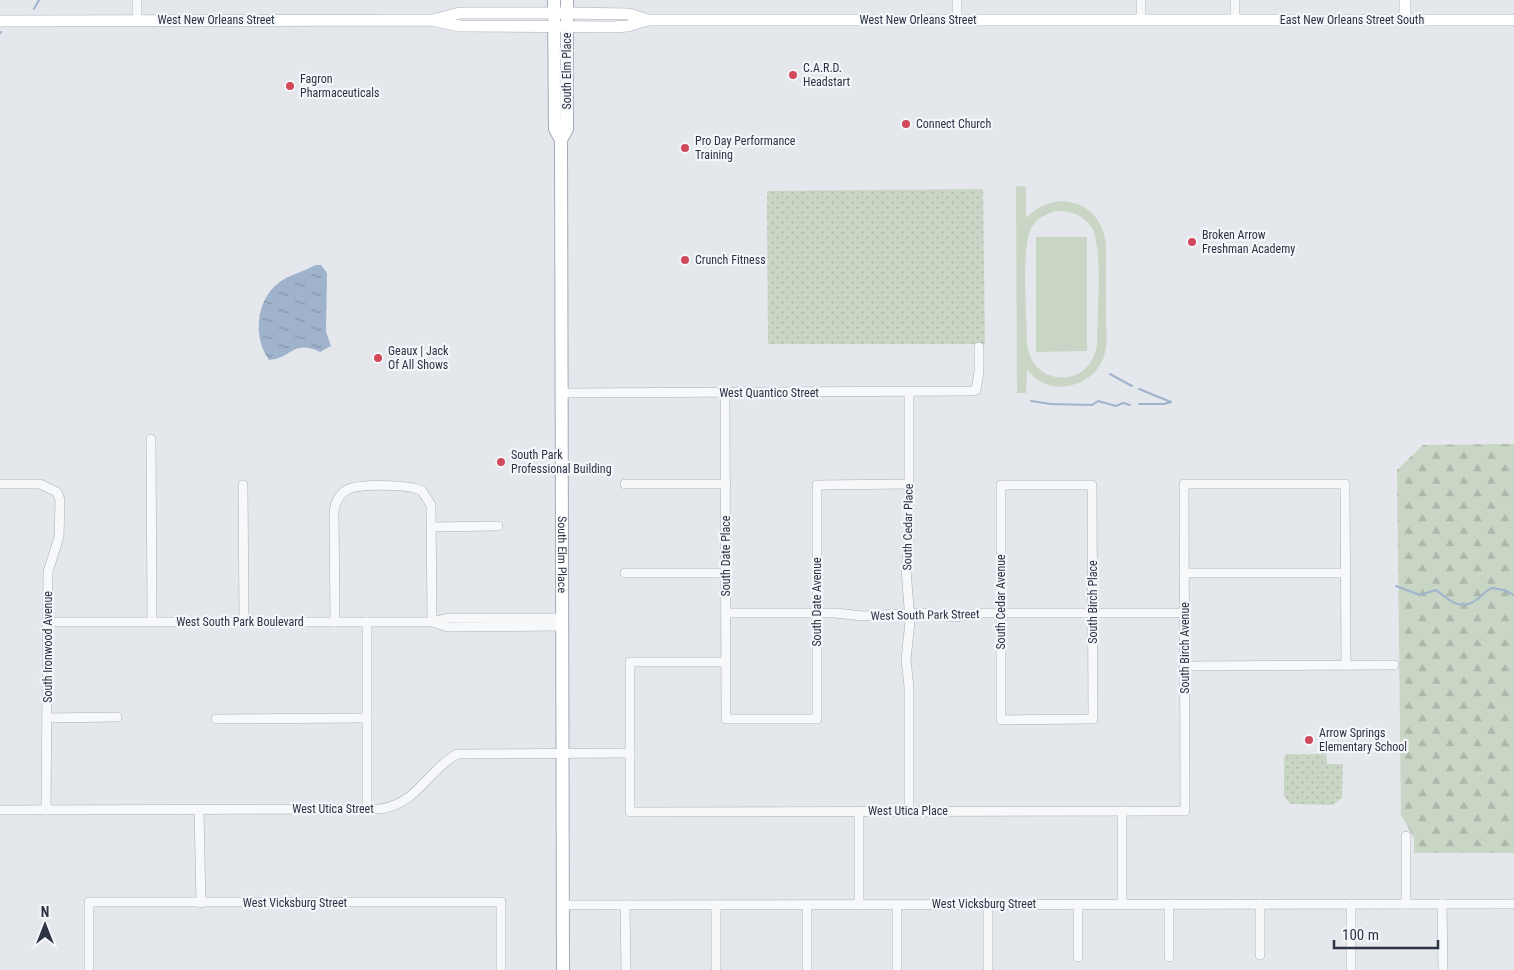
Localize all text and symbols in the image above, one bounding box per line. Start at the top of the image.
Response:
street label: West New Orleans Street [157,13,275,27]
street label: West New Orleans Street [859,13,977,27]
street label: East New Orleans Street South [1280,13,1424,27]
street label: South Elm Place [560,32,574,109]
place label: C.A.R.D. Headstart [803,61,850,89]
marker: C.A.R.D. Headstart [787,69,799,81]
place label: Fagron Pharmaceuticals [300,72,379,100]
marker: Fagron Pharmaceuticals [284,80,296,92]
place label: Connect Church [916,117,991,131]
marker: Connect Church [900,118,912,130]
place label: Pro Day Performance Training [695,134,796,162]
marker: Pro Day Performance Training [679,142,691,154]
place label: Broken Arrow Freshman Academy [1202,228,1295,256]
marker: Broken Arrow Freshman Academy [1186,236,1198,248]
place label: Crunch Fitness [695,253,766,267]
marker: Crunch Fitness [679,254,691,266]
place label: Geaux | Jack Of All Shows [388,344,449,372]
marker: Geaux | Jack Of All Shows [372,352,384,364]
street label: West Quantico Street [719,386,819,400]
place label: South Park Professional Building [511,448,612,476]
marker: South Park Professional Building [495,456,507,468]
street label: South Cedar Place [900,483,916,571]
street label: South Date Place [719,515,733,597]
street label: South Elm Place [555,516,569,593]
street label: South Cedar Avenue [994,554,1008,650]
street label: South Date Avenue [810,557,824,647]
street label: South Birch Place [1086,560,1100,644]
street label: South Ironwood Avenue [41,591,55,703]
street label: South Birch Avenue [1178,602,1192,694]
street label: West South Park Street [870,607,980,623]
street label: West South Park Boulevard [176,615,304,629]
place label: Arrow Springs Elementary School [1319,726,1407,754]
marker: Arrow Springs Elementary School [1303,734,1315,746]
street label: West Utica Street [292,802,374,816]
street label: West Utica Place [868,804,948,818]
street label: West Vicksburg Street [243,896,348,910]
street label: West Vicksburg Street [932,897,1037,911]
north arrow [20,900,70,950]
text: N [41,904,49,920]
scale bar [1334,918,1438,950]
text: 100 m [1342,926,1379,944]

